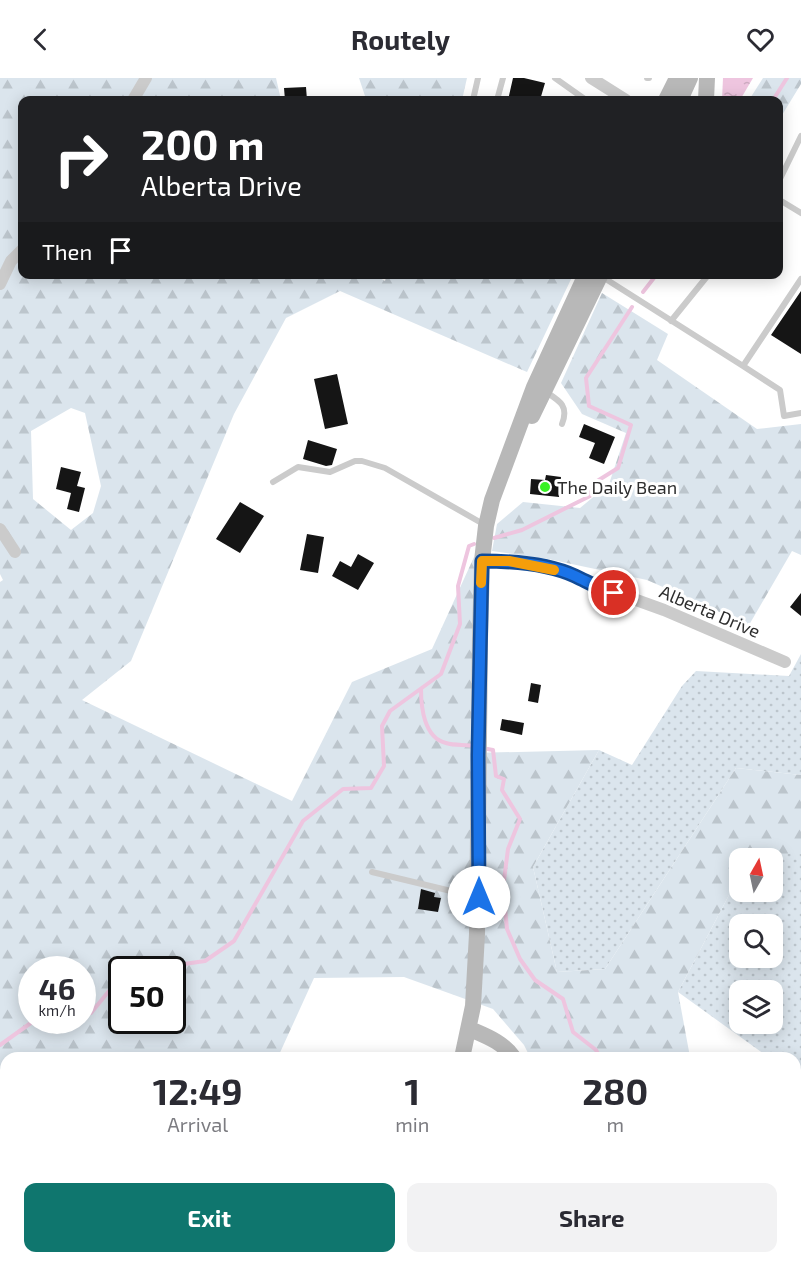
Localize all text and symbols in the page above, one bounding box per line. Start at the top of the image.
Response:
icon: back [24,23,57,56]
text: Routely [351,23,450,55]
icon: heart [744,23,777,56]
text: 200 m [141,118,264,168]
icon: right [42,120,120,198]
text: Alberta Drive [141,169,302,201]
icon: arrive [104,234,137,267]
text: Then [42,238,92,264]
place label: The Daily Bean [557,476,677,498]
marker: The Daily Bean [538,480,552,494]
pin [588,567,639,618]
icon: arrive [597,576,630,609]
street label: Alberta Drive [656,580,764,642]
north arrow [729,848,783,902]
map controls [729,848,783,1034]
position arrow [447,865,511,929]
button: search [729,914,783,968]
speed limit sign: 50 [108,956,186,1034]
text: 46 [39,970,75,1006]
button: layers [729,980,783,1034]
text: km/h [38,1001,76,1019]
text: 12:49 [153,1069,243,1112]
text: 1 [405,1069,420,1112]
text: 280 [582,1069,648,1112]
text: Arrival [167,1112,228,1136]
text: min [395,1112,429,1136]
text: m [606,1112,624,1136]
button: Exit [24,1183,395,1252]
button: Share [407,1183,777,1252]

